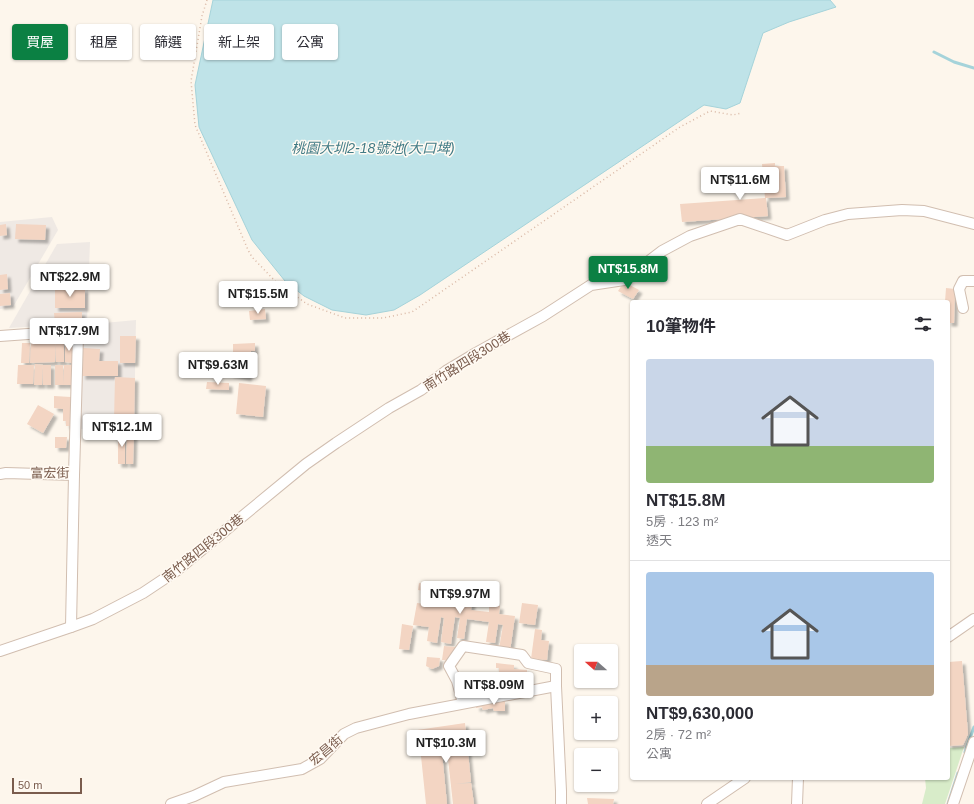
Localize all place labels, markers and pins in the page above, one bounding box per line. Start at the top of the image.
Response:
pin: NT$11.6M [699,167,781,201]
pin: NT$15.8M [587,256,669,290]
pin: NT$22.9M [29,264,111,298]
pin: NT$15.5M [217,281,299,315]
pin: NT$17.9M [28,318,110,352]
pin: NT$9.63M [177,352,259,386]
pin: NT$12.1M [81,414,163,448]
pin: NT$9.97M [419,581,501,615]
pin: NT$8.09M [453,672,535,706]
pin: NT$10.3M [405,730,487,764]

